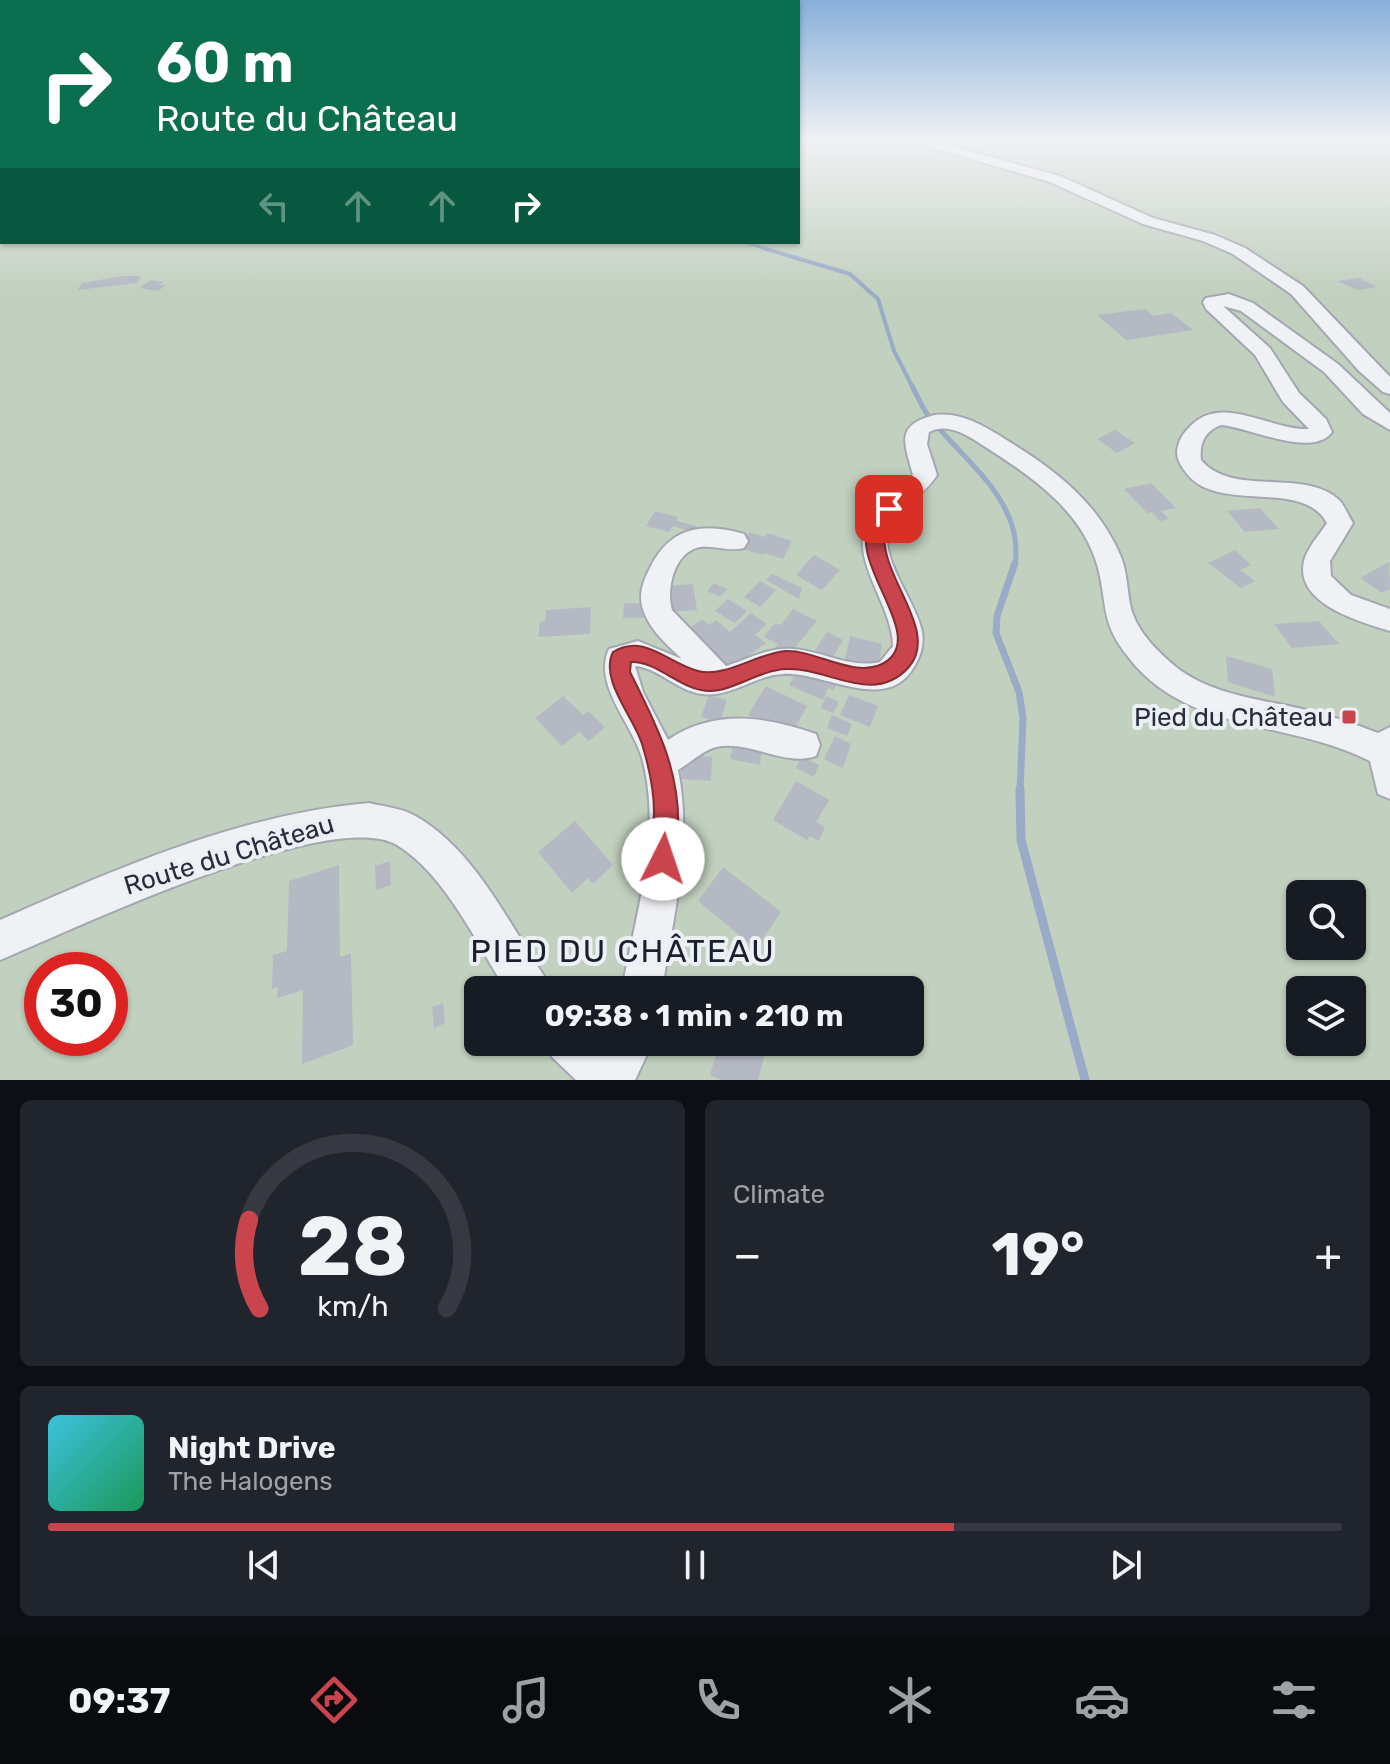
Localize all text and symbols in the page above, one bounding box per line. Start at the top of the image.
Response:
text: 60 m [156,30,294,96]
icon: right [24,32,128,136]
text: Route du Château [156,97,458,140]
icon: left [252,184,296,228]
icon: ahead [336,184,380,228]
icon: ahead [420,184,464,228]
icon: right [504,184,548,228]
pin [855,475,923,543]
icon: arrive [867,487,911,531]
place label: Pied du Château [1134,702,1333,733]
marker: Pied du Château [1340,708,1358,726]
street label: Route du Château [120,808,338,902]
position arrow [621,817,705,901]
map controls [1286,880,1366,1056]
button: search [1286,880,1366,960]
district label: PIED DU CHÂTEAU [470,932,776,970]
speed limit sign: 30 [24,952,128,1056]
button: layers [1286,976,1366,1056]
text: 09:38 · 1 min · 210 m [544,998,844,1034]
text: Climate [733,1179,825,1210]
text: 28 [297,1197,408,1296]
text: 19° [992,1219,1085,1290]
text: − [733,1229,762,1281]
text: + [1315,1229,1342,1281]
text: km/h [317,1289,388,1323]
text: Night Drive [168,1430,336,1466]
text: The Halogens [168,1466,333,1497]
icon: previous [242,1543,286,1587]
icon: pause [673,1543,717,1587]
icon: next [1104,1543,1148,1587]
icon: directions [306,1672,362,1728]
icon: music [498,1672,554,1728]
icon: phone [690,1672,746,1728]
icon: climate [882,1672,938,1728]
icon: car [1074,1672,1130,1728]
icon: filters [1266,1672,1322,1728]
text: 09:37 [68,1679,170,1722]

